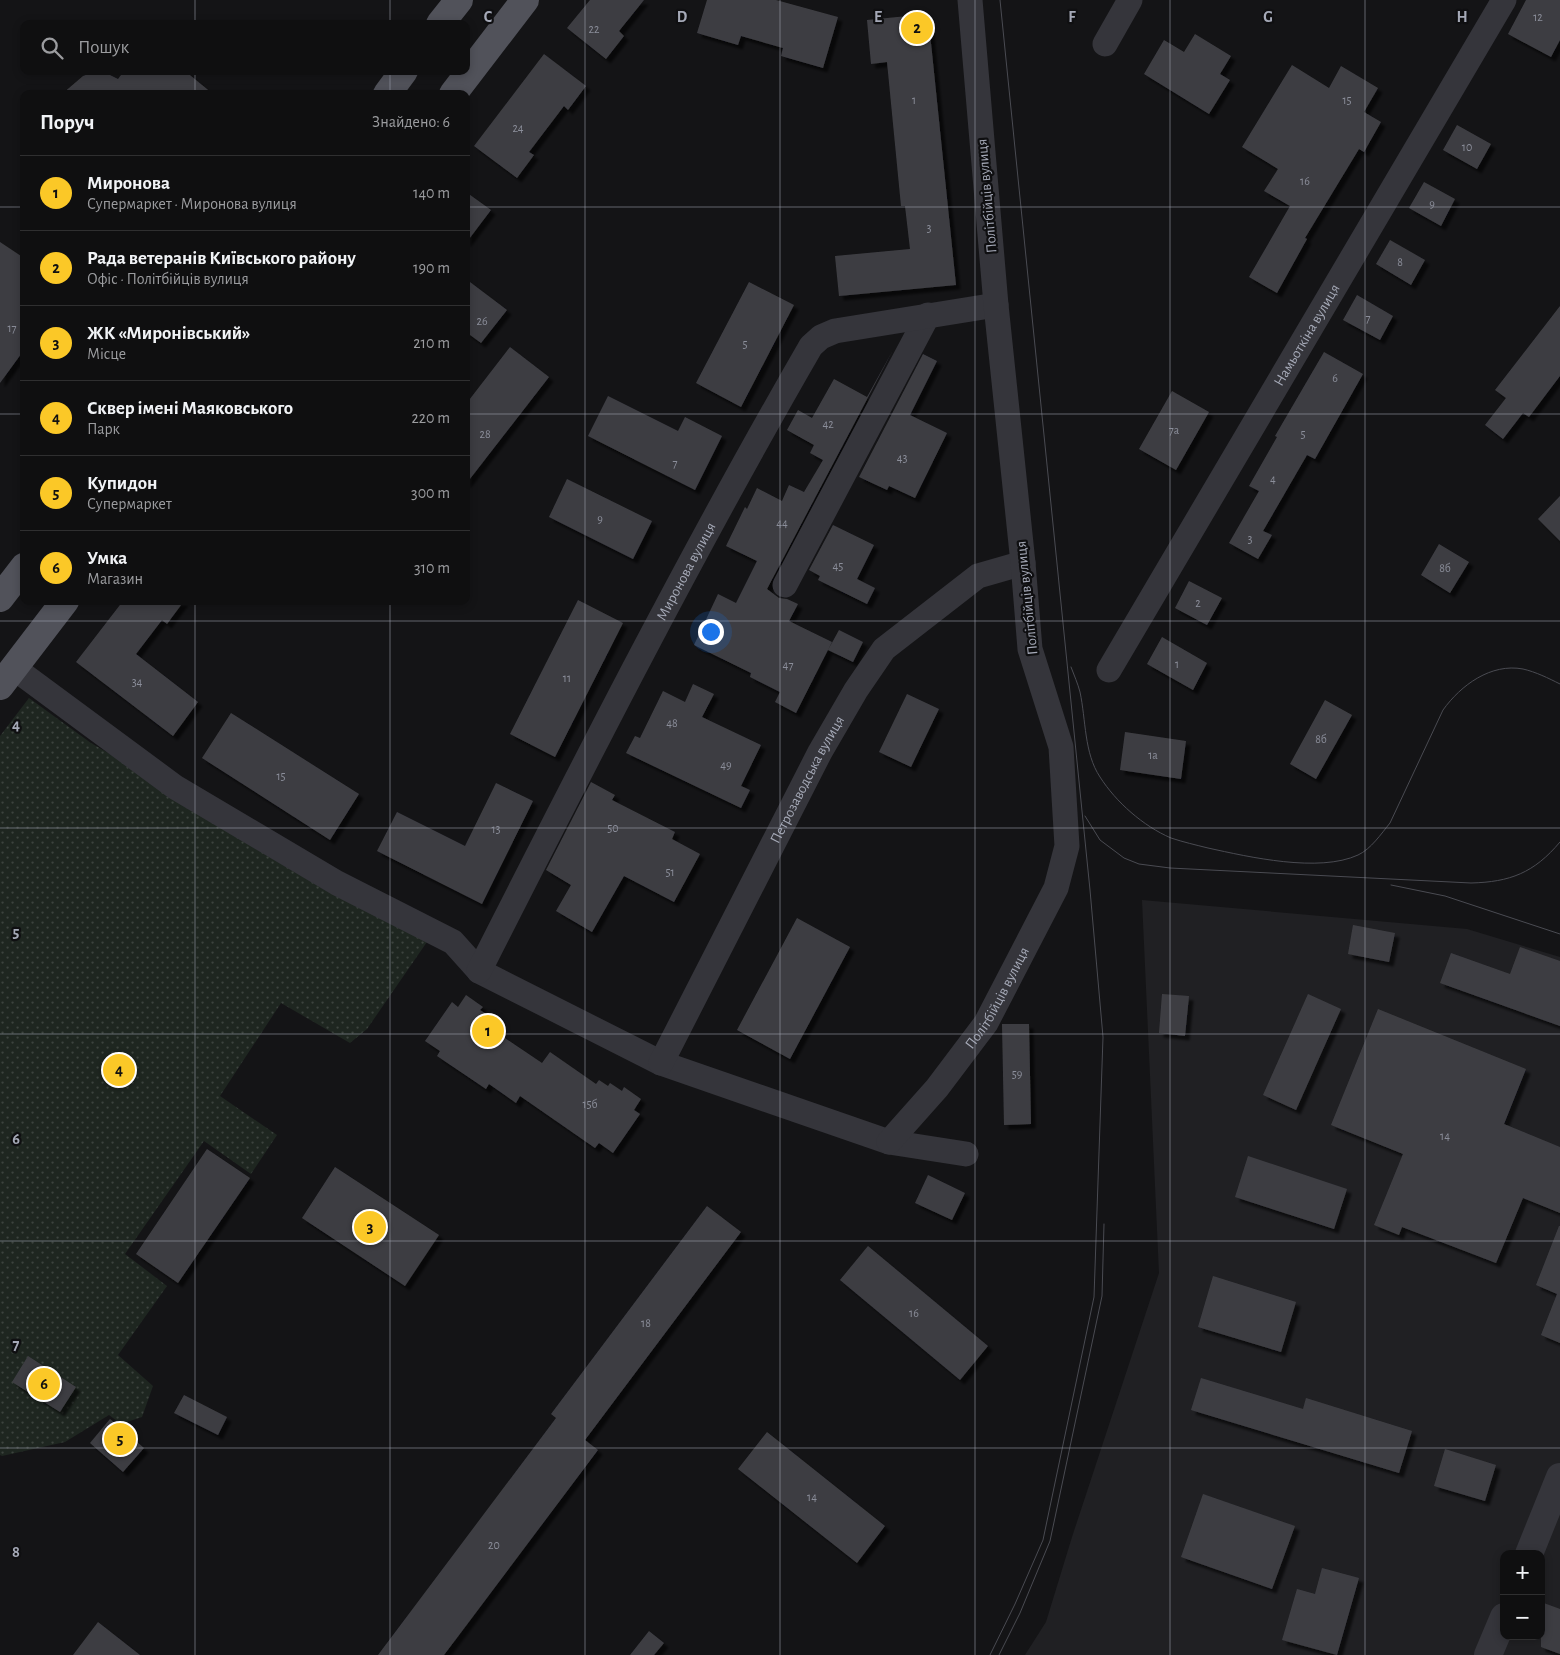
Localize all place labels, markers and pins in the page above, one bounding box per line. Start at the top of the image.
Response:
pin: 2 [901,9,933,47]
pin: 1 [472,1012,504,1050]
pin: 4 [103,1051,135,1089]
pin: 3 [354,1208,386,1246]
pin: 6 [28,1365,60,1403]
pin: 5 [104,1420,136,1458]

